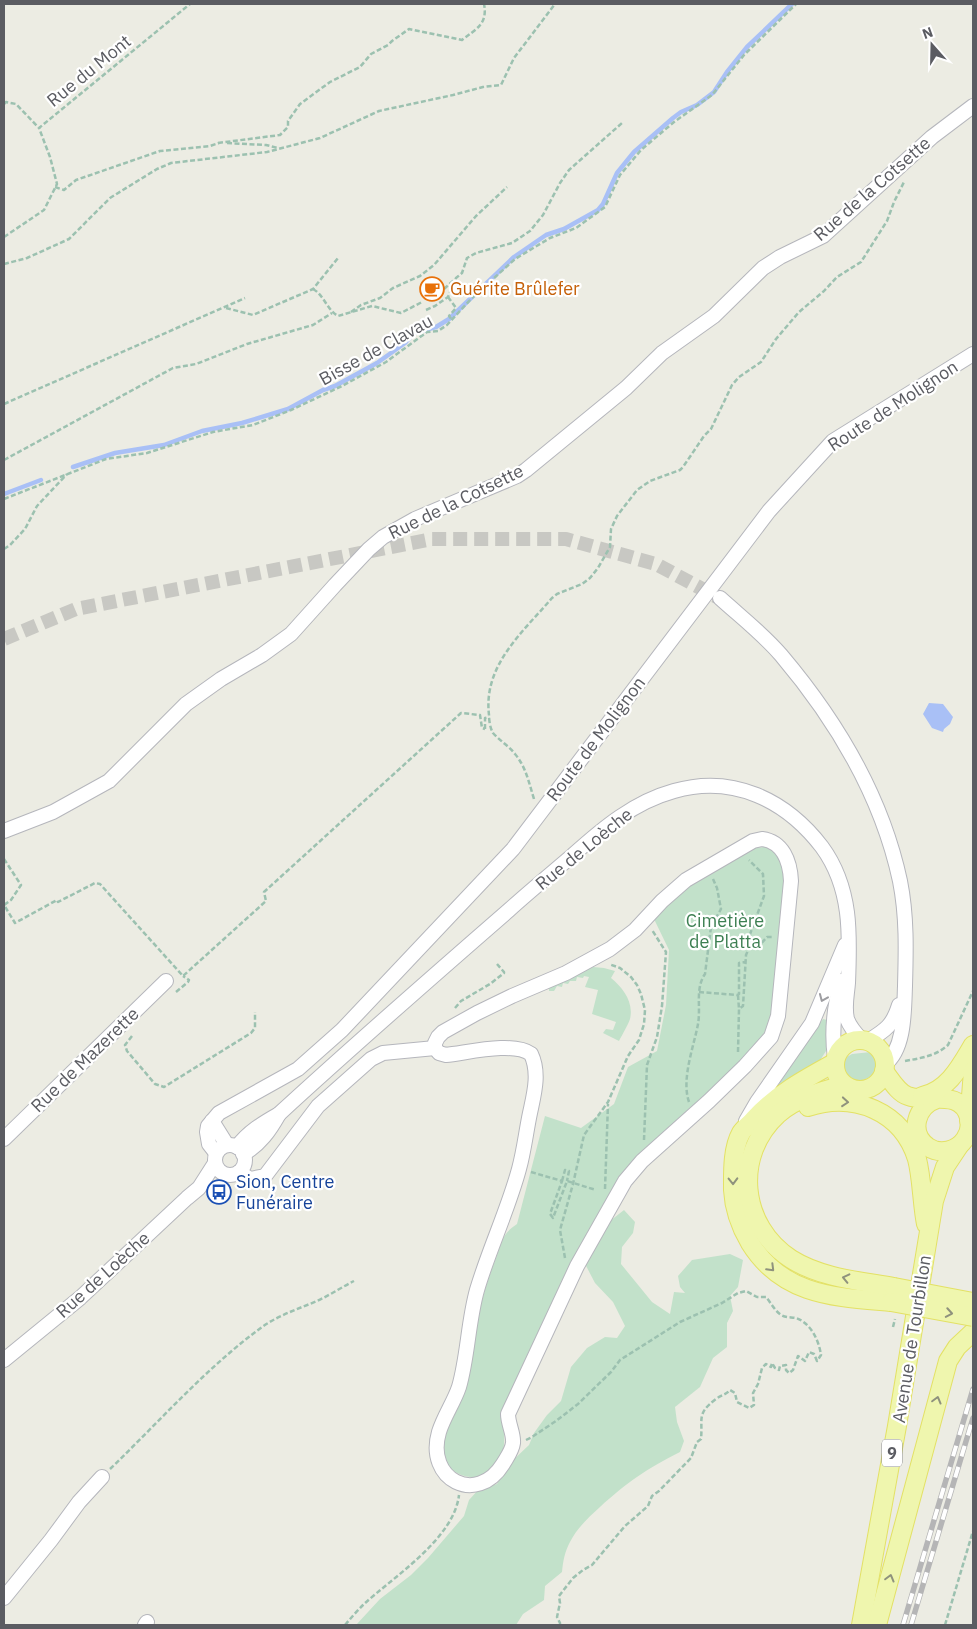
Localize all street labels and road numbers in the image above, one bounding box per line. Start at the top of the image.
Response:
street label: Rue du Mont [42,30,136,112]
street label: Rue de la Cotsette [808,131,935,246]
street label: Bisse de Clavau [315,309,437,390]
street label: Route de Molignon [823,355,962,456]
street label: Rue de la Cotsette [384,459,527,544]
street label: Route de Molignon [541,672,650,806]
street label: Rue de Loèche [530,802,637,895]
street label: Rue de Mazerette [26,1002,144,1117]
street label: Rue de Loèche [51,1226,154,1323]
street label: Avenue de Tourbillon [887,1253,936,1425]
road number: 9 [882,1440,902,1466]

